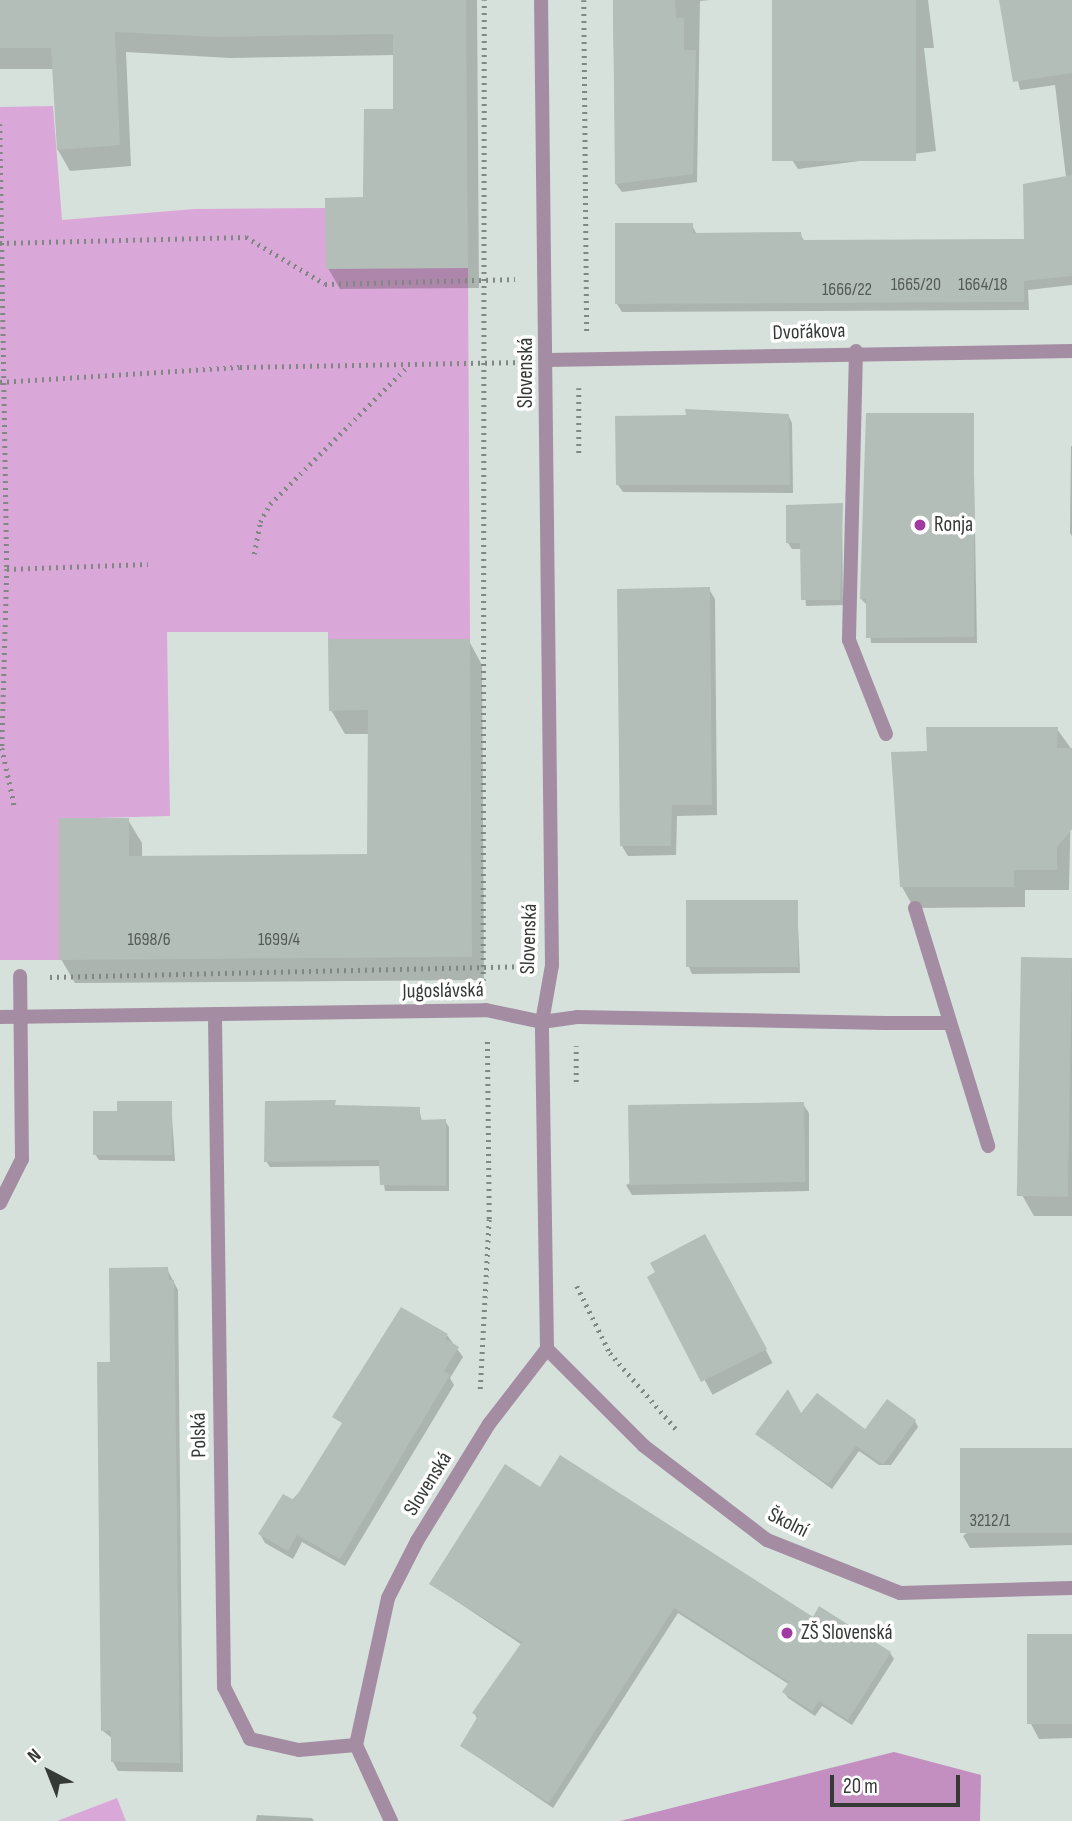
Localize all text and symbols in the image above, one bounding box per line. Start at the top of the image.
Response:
house number: 1665/20 [891,274,941,296]
house number: 1664/18 [958,274,1008,296]
house number: 1666/22 [822,279,872,301]
street label: Dvořákova [772,318,846,346]
street label: Slovenská [513,338,539,408]
place label: Ronja [934,512,973,538]
marker: Ronja [912,517,928,533]
street label: Slovenská [515,903,543,975]
house number: 1698/6 [127,929,171,951]
house number: 1699/4 [258,929,300,951]
street label: Jugoslávská [402,978,484,1004]
street label: Polská [186,1412,212,1458]
street label: Slovenská [399,1447,457,1521]
street label: Školní [764,1502,812,1544]
house number: 3212/1 [970,1510,1010,1532]
place label: ZŠ Slovenská [801,1620,893,1646]
marker: ZŠ Slovenská [779,1625,795,1641]
north arrow [14,1737,84,1807]
text: N [23,1744,46,1768]
scale bar [834,1762,964,1806]
text: 20 m [843,1774,878,1799]

